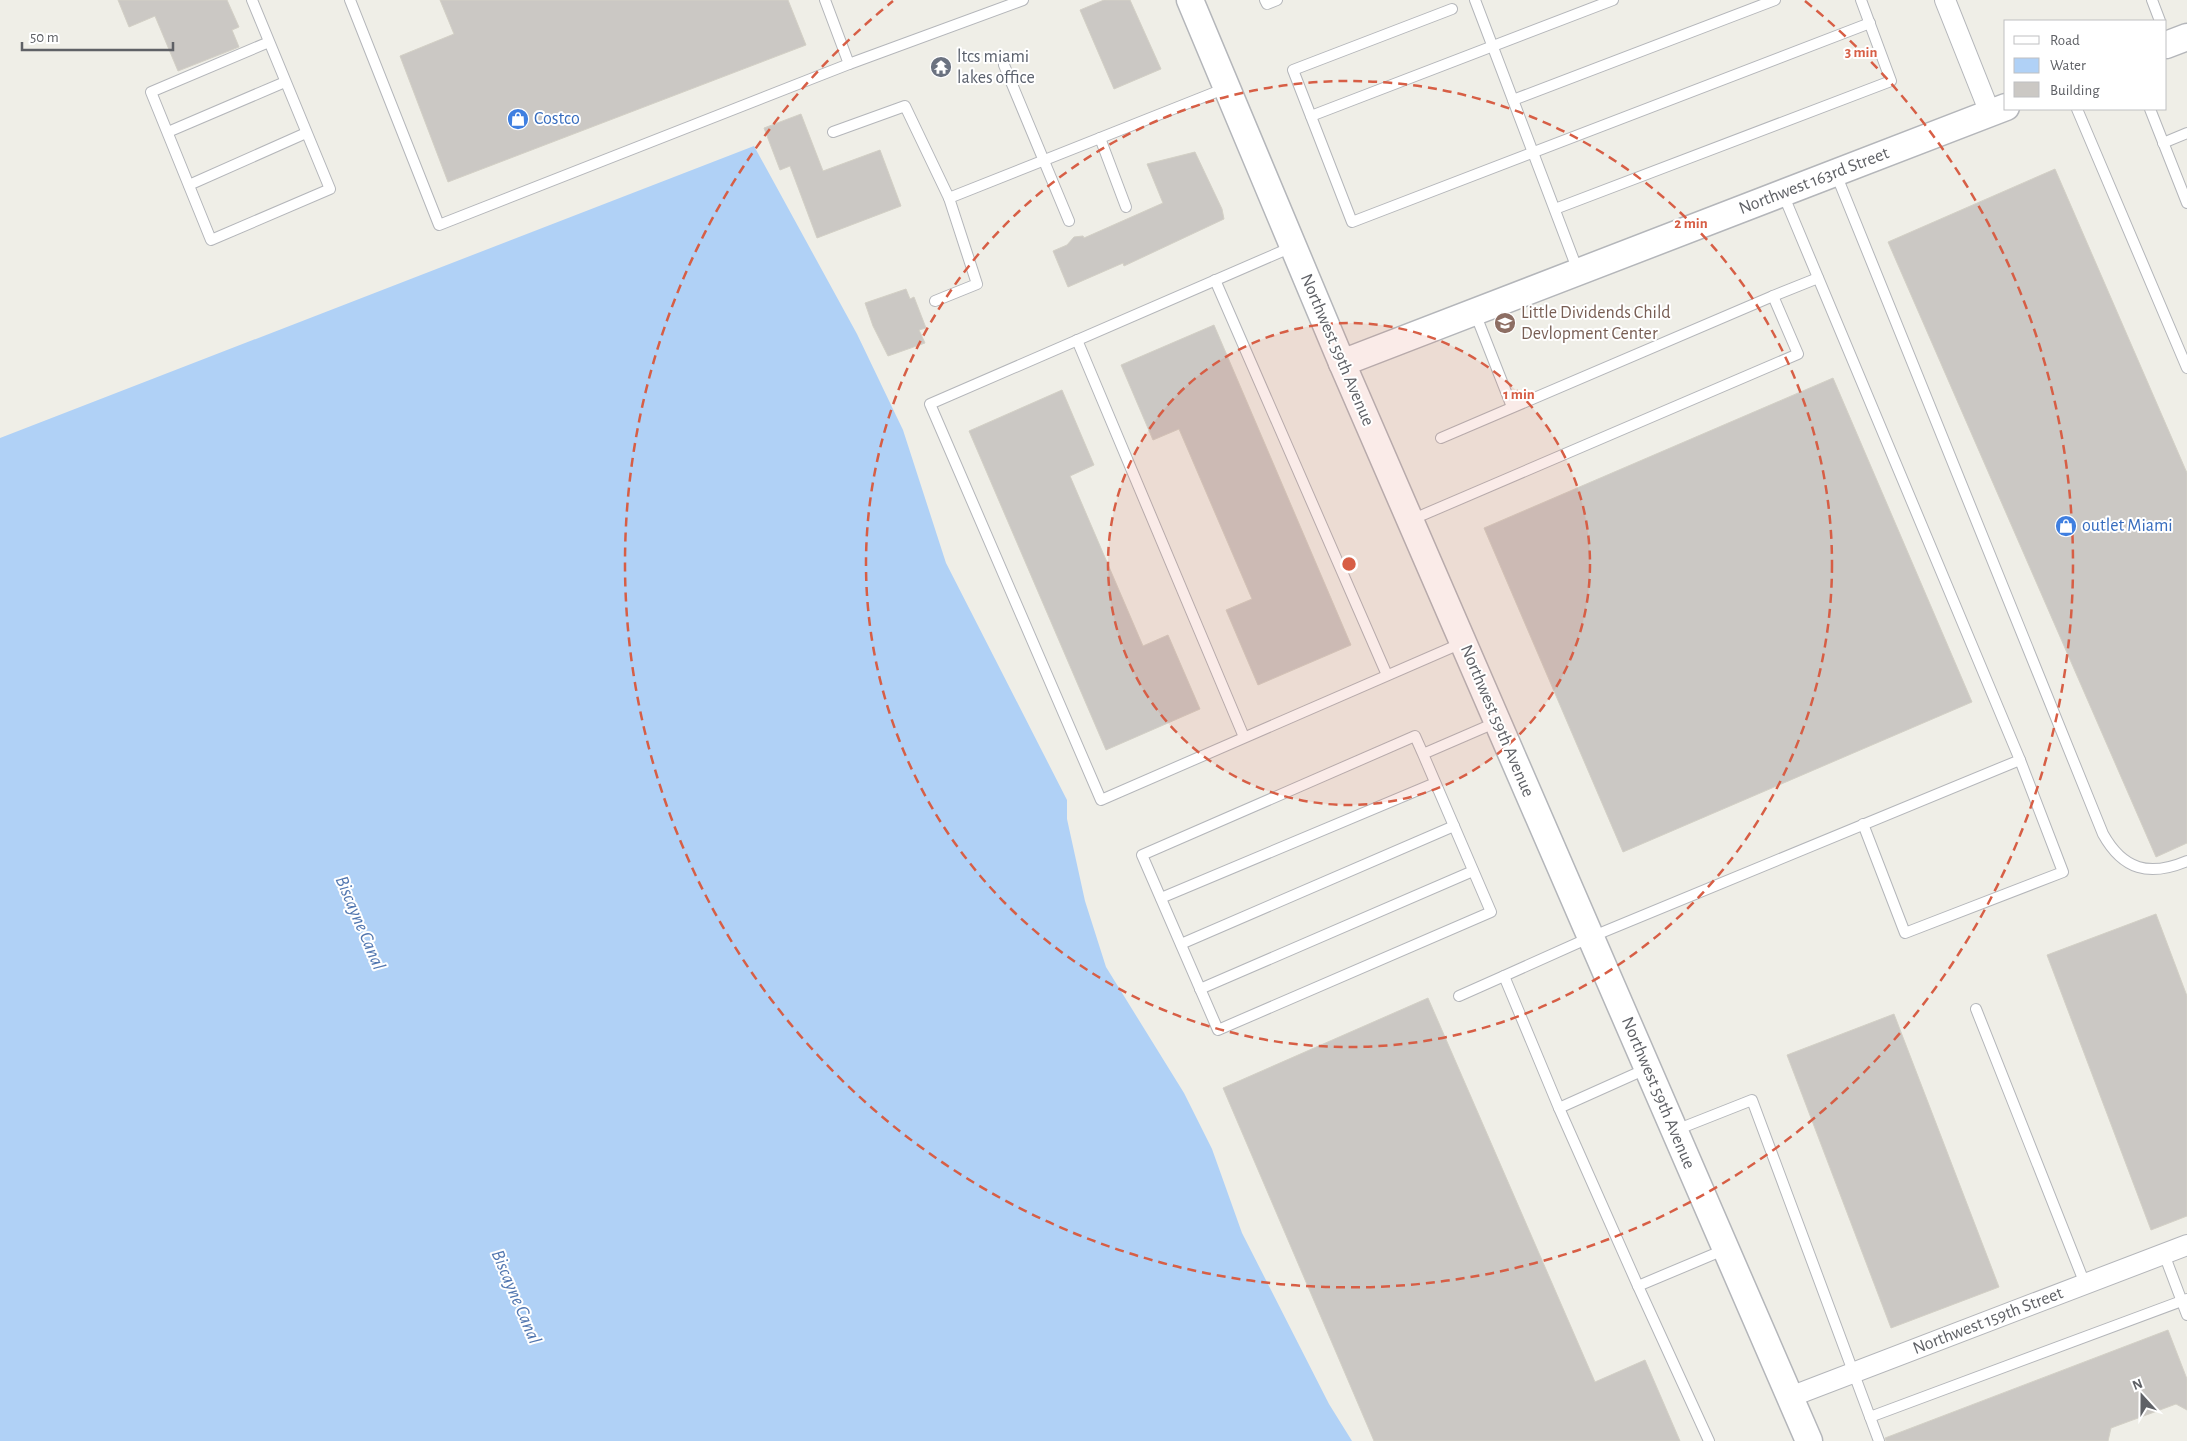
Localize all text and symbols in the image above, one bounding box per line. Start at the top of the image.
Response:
scale bar [22,20,174,52]
legend [2004,20,2167,110]
text: 50 m [30,30,59,45]
text: Road [2050,33,2080,48]
text: 3 min [1845,45,1877,60]
place label: ltcs miami lakes office [957,48,1035,87]
temple icon: ltcs miami lakes office [929,55,953,79]
text: Water [2050,58,2086,73]
text: Building [2050,83,2100,98]
shop icon: Costco [506,107,530,131]
place label: Costco [534,110,580,128]
street label: Northwest 163rd Street [1736,144,1892,218]
text: 2 min [1674,216,1708,231]
street label: Northwest 59th Avenue [1297,271,1377,429]
place label: Little Dividends Child Devlopment Center [1521,304,1671,343]
school or university icon: Little Dividends Child Devlopment Center [1493,311,1517,335]
text: 1 min [1503,387,1535,402]
shop icon: outlet Miami [2054,514,2078,538]
place label: outlet Miami [2082,517,2173,535]
centre of rings [1340,555,1358,573]
street label: Northwest 59th Avenue [1457,642,1537,800]
water label: Biscayne Canal [332,873,388,973]
street label: Northwest 59th Avenue [1618,1014,1698,1172]
water label: Biscayne Canal [488,1247,544,1347]
street label: Northwest 159th Street [1910,1284,2066,1358]
north arrow [2117,1371,2167,1421]
text: N [2131,1377,2145,1393]

